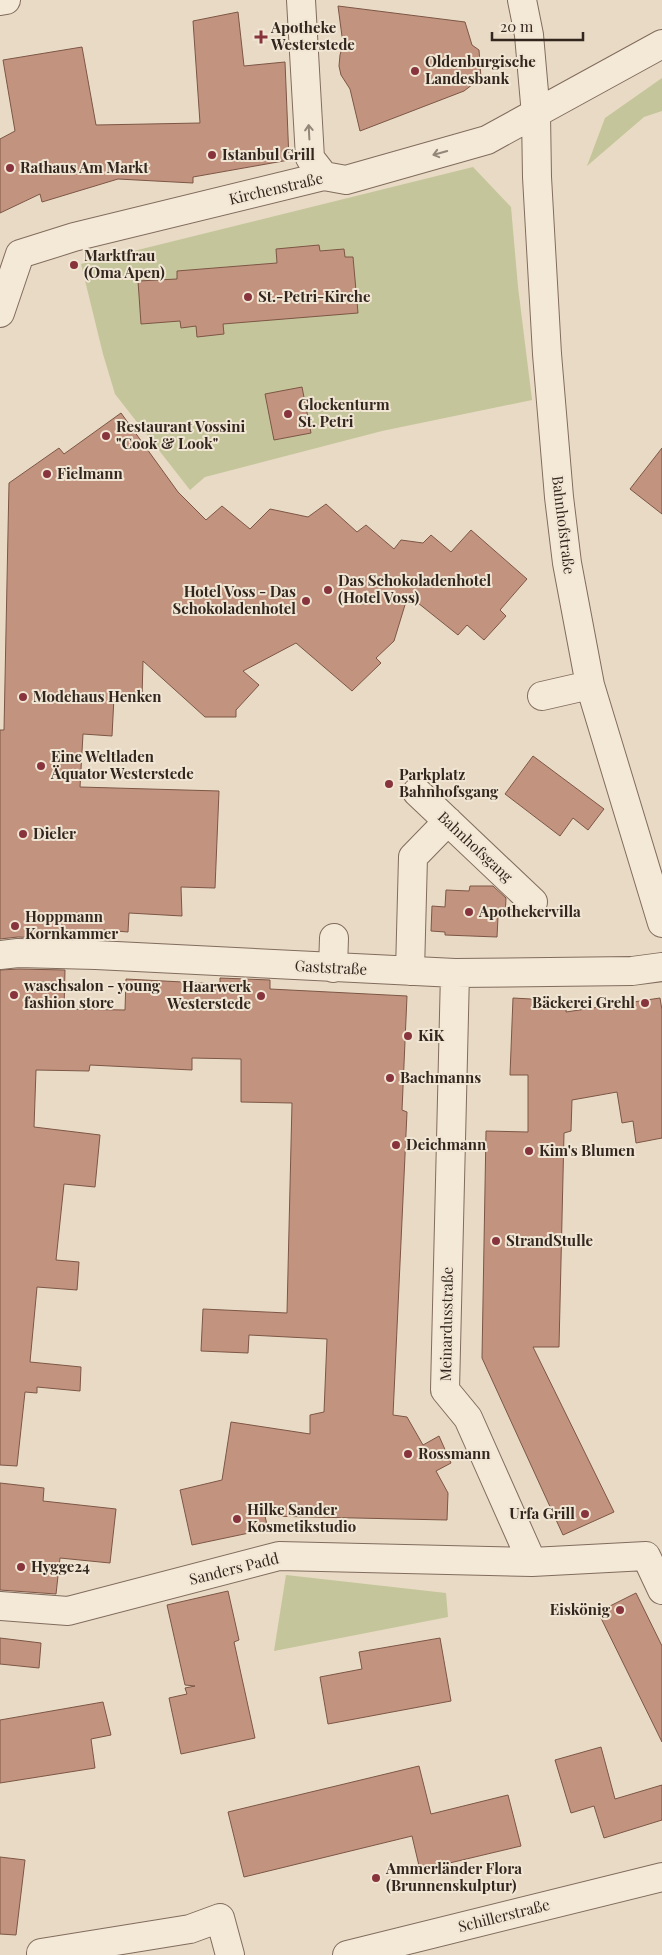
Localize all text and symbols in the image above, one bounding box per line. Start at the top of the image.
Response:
scale bar [492,10,583,42]
text: 20 m [500,16,534,36]
place label: Apotheke Westerstede [270,17,355,54]
marker: Apotheke Westerstede [255,31,267,43]
place label: Oldenburgische Landesbank [425,51,536,88]
marker: Oldenburgische Landesbank [409,65,421,77]
one-way arrow [304,124,313,140]
place label: Istanbul Grill [222,144,315,164]
marker: Istanbul Grill [206,149,218,161]
one-way arrow [432,149,448,159]
place label: Rathaus Am Markt [20,157,149,177]
marker: Rathaus Am Markt [4,162,16,174]
street label: Kirchenstraße [227,168,325,209]
place label: Marktfrau (Oma Apen) [84,245,165,282]
marker: Marktfrau (Oma Apen) [68,259,80,271]
place label: St.-Petri-Kirche [258,286,371,306]
marker: St.-Petri-Kirche [242,291,254,303]
place label: Glockenturm St. Petri [298,394,390,431]
marker: Glockenturm St. Petri [282,408,294,420]
place label: Restaurant Vossini "Cook & Look" [116,416,245,453]
marker: Restaurant Vossini "Cook & Look" [100,430,112,442]
place label: Fielmann [57,463,123,483]
marker: Fielmann [41,468,53,480]
street label: Bahnhofstraße [548,474,580,575]
place label: Das Schokoladenhotel (Hotel Voss) [338,570,492,607]
place label: Hotel Voss - Das Schokoladenhotel [172,581,296,618]
marker: Das Schokoladenhotel (Hotel Voss) [322,584,334,596]
marker: Hotel Voss - Das Schokoladenhotel [300,595,312,607]
place label: Modehaus Henken [33,686,162,706]
marker: Modehaus Henken [17,691,29,703]
place label: Eine Weltladen Äquator Westerstede [50,746,194,783]
marker: Eine Weltladen Äquator Westerstede [35,760,47,772]
place label: Parkplatz Bahnhofsgang [399,764,499,801]
marker: Parkplatz Bahnhofsgang [383,778,395,790]
street label: Bahnhofsgang [434,806,517,886]
place label: Dieler [33,823,76,843]
marker: Dieler [17,828,29,840]
place label: Apothekervilla [478,901,581,921]
place label: Hoppmann Kornkammer [25,906,118,943]
marker: Apothekervilla [463,906,475,918]
marker: Hoppmann Kornkammer [9,920,21,932]
street label: Gaststraße [294,955,368,979]
place label: waschsalon - young fashion store [23,975,161,1012]
place label: Haarwerk Westerstede [166,976,251,1013]
marker: waschsalon - young fashion store [8,989,20,1001]
marker: Haarwerk Westerstede [255,990,267,1002]
place label: Bäckerei Grehl [532,992,635,1012]
marker: Bäckerei Grehl [639,997,651,1009]
place label: KiK [418,1025,444,1045]
marker: KiK [402,1030,414,1042]
place label: Bachmanns [400,1067,481,1087]
marker: Bachmanns [384,1072,396,1084]
place label: Deichmann [406,1134,487,1154]
marker: Deichmann [390,1139,402,1151]
place label: Kim's Blumen [539,1140,636,1160]
marker: Kim's Blumen [523,1145,535,1157]
place label: StrandStulle [506,1230,593,1250]
marker: StrandStulle [490,1235,502,1247]
street label: Meinardusstraße [435,1267,457,1381]
place label: Rossmann [418,1443,491,1463]
marker: Rossmann [402,1448,414,1460]
place label: Hilke Sander Kosmetikstudio [247,1499,356,1536]
place label: Urfa Grill [509,1503,575,1523]
marker: Urfa Grill [579,1508,591,1520]
marker: Hilke Sander Kosmetikstudio [231,1513,243,1525]
street label: Sanders Padd [187,1547,281,1589]
place label: Hygge24 [31,1556,90,1576]
marker: Hygge24 [15,1561,27,1573]
place label: Eiskönig [550,1599,611,1619]
marker: Eiskönig [614,1604,626,1616]
place label: Ammerländer Flora (Brunnenskulptur) [385,1858,522,1895]
marker: Ammerländer Flora (Brunnenskulptur) [370,1872,382,1884]
street label: Schillerstraße [456,1894,552,1936]

